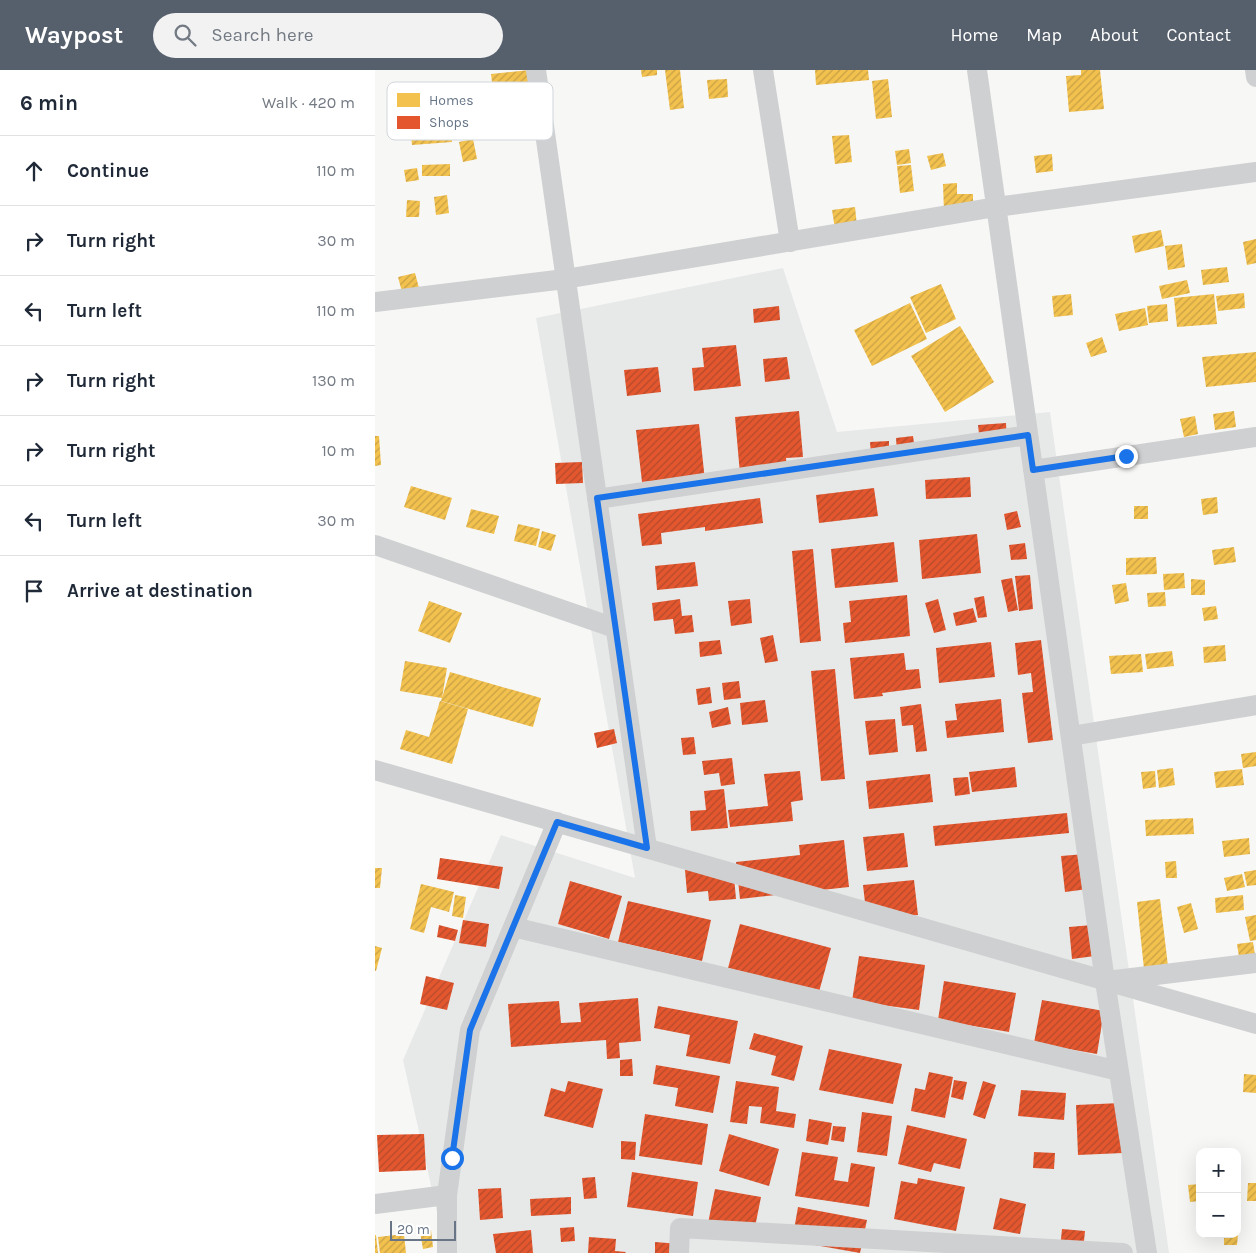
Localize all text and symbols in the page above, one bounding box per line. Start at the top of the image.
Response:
search box [153,13,503,58]
text: Waypost [25,21,123,49]
icon: search [171,21,199,49]
text: Search here [211,24,313,46]
text: Home [950,24,998,46]
text: Map [1026,24,1062,46]
text: About [1090,24,1139,46]
text: Contact [1167,24,1231,46]
legend [387,82,553,140]
text: 6 min [20,91,78,115]
text: Homes [429,92,474,109]
text: Walk · 420 m [262,93,355,112]
text: Shops [429,114,469,131]
icon: ahead [20,157,48,185]
text: Continue [67,160,149,182]
text: 110 m [316,161,355,180]
icon: right [20,227,48,255]
text: Turn right [67,230,156,252]
text: 30 m [317,231,355,250]
icon: left [20,297,48,325]
text: Turn left [67,300,142,322]
text: 110 m [316,301,355,320]
icon: right [20,367,48,395]
text: Turn right [67,370,156,392]
text: 130 m [312,371,355,390]
icon: right [20,437,48,465]
text: Turn right [67,440,156,462]
text: 10 m [321,441,355,460]
route end [1115,445,1138,468]
icon: left [20,507,48,535]
text: Turn left [67,510,142,532]
text: 30 m [317,511,355,530]
icon: arrive [20,577,48,605]
text: Arrive at destination [67,580,253,602]
route start [441,1147,464,1170]
map controls [1196,1148,1241,1238]
button: + [1196,1148,1241,1193]
button: − [1196,1193,1241,1238]
scale bar [390,1218,456,1241]
text: 20 m [397,1221,430,1238]

